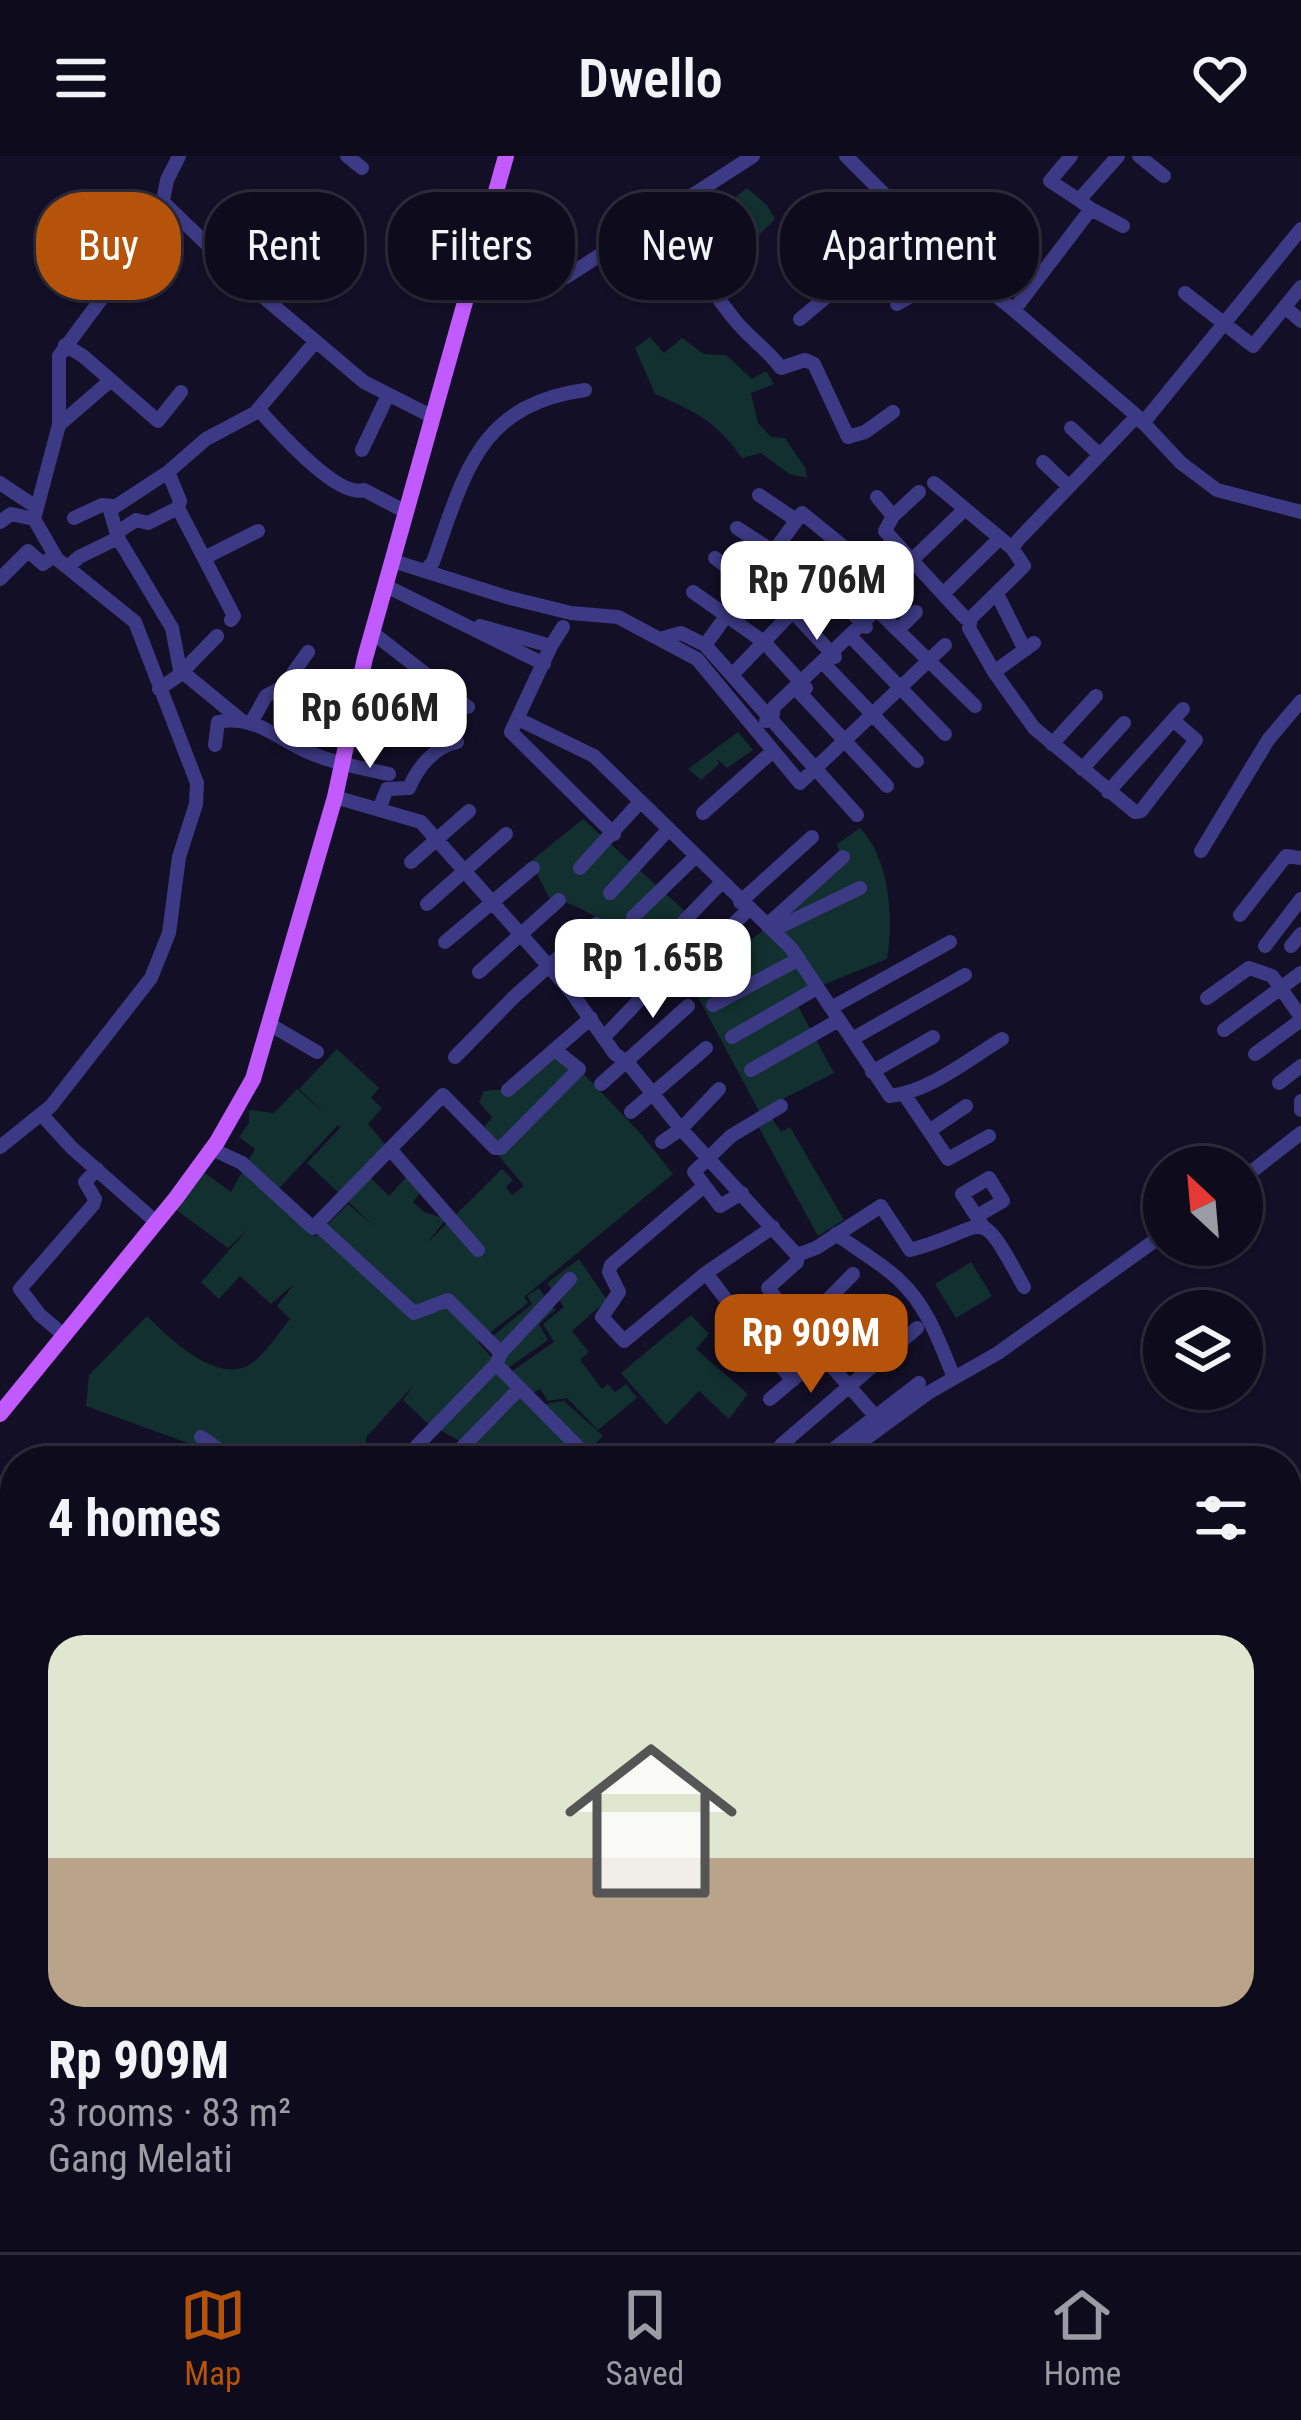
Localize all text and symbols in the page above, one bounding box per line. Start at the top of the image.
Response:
icon: menu [48,45,114,111]
icon: heart [1187,45,1253,111]
text: Dwello [578,47,723,110]
chip: Buy [36,192,181,300]
chip: Rent [205,192,364,300]
chip: Filters [388,192,575,300]
chip: New [599,192,756,300]
chip: Apartment [780,192,1039,300]
pin: Rp 706M [706,541,928,643]
text: Rp 706M [748,557,886,603]
pin: Rp 606M [259,669,481,771]
text: Rp 606M [301,685,439,731]
pin: Rp 1.65B [529,919,777,1021]
text: Rp 1.65B [582,935,724,981]
north arrow [1143,1146,1263,1266]
map controls [1143,1146,1263,1410]
button: layers [1143,1290,1263,1410]
pin: Rp 909M [700,1294,922,1396]
text: Rp 909M [742,1310,880,1356]
icon: filters [1188,1485,1254,1551]
text: 4 homes [48,1489,221,1548]
icon: home [543,1713,759,1929]
text: Rp 909M [48,2031,229,2090]
text: 3 rooms · 83 m² [48,2090,291,2136]
text: Gang Melati [48,2136,233,2182]
tab: Map [180,2282,246,2393]
tab: Saved [606,2282,684,2393]
tab: Home [1044,2282,1121,2393]

